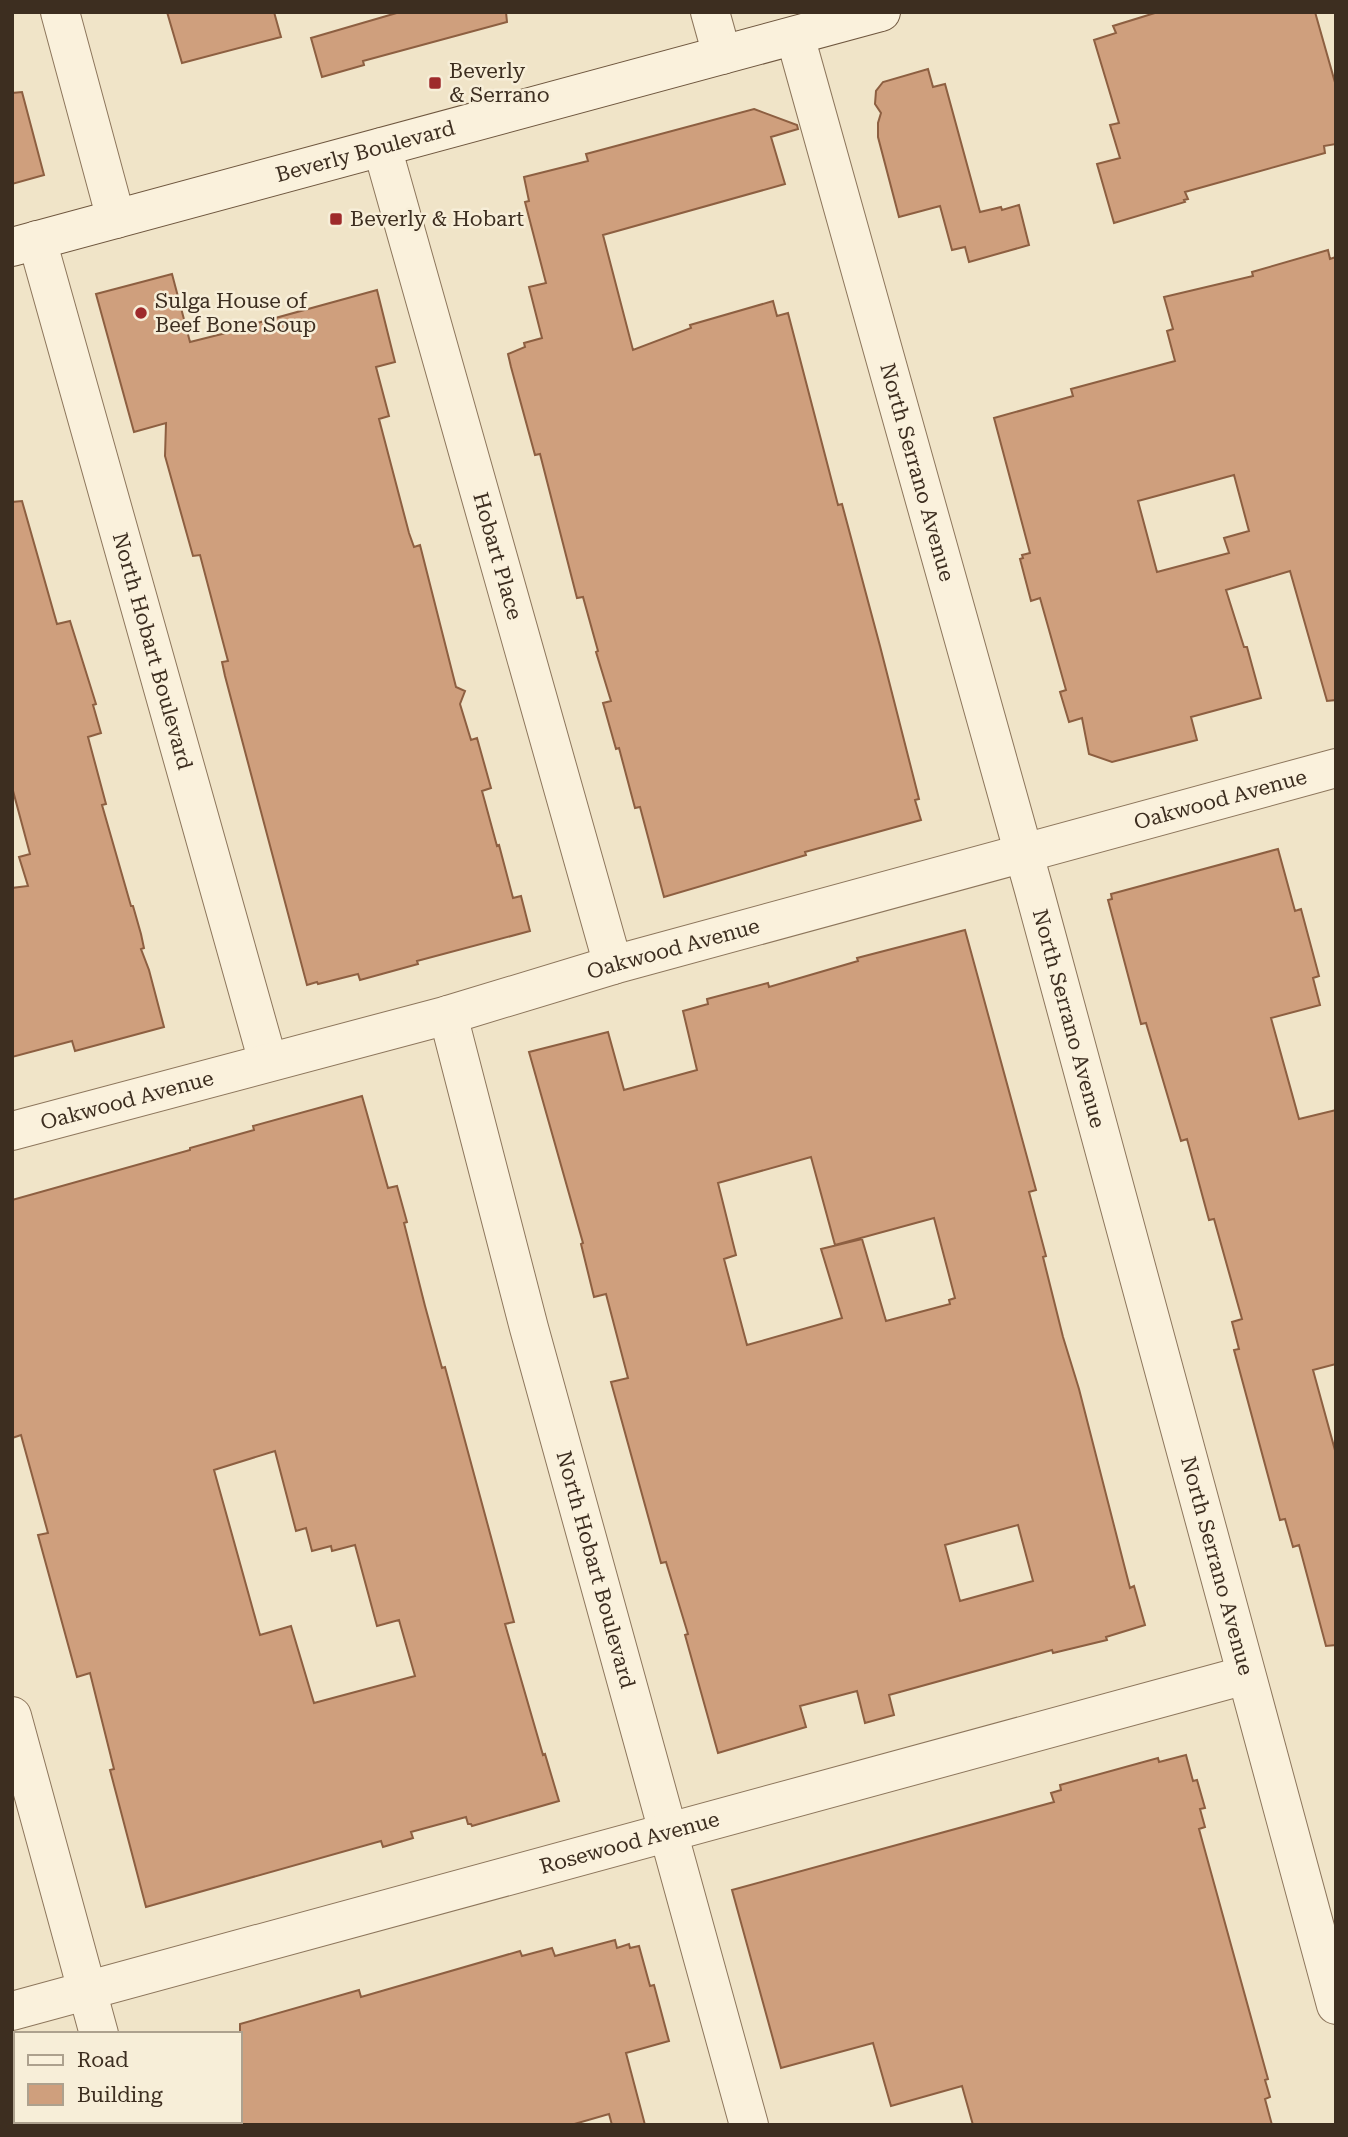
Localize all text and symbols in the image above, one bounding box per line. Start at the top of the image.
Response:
place label: Beverly & Serrano [449,59,550,107]
marker: Beverly & Serrano [427,75,443,91]
street label: Beverly Boulevard [273,116,458,187]
place label: Beverly & Hobart [350,207,524,231]
marker: Beverly & Hobart [328,211,344,227]
place label: Sulga House of Beef Bone Soup [155,289,316,337]
marker: Sulga House of Beef Bone Soup [133,305,149,321]
street label: North Serrano Avenue [875,360,959,584]
street label: Hobart Place [468,490,527,622]
street label: North Hobart Boulevard [108,530,197,773]
street label: Oakwood Avenue [1131,765,1309,835]
street label: North Serrano Avenue [1028,906,1110,1131]
street label: Oakwood Avenue [584,914,762,984]
street label: Oakwood Avenue [38,1066,216,1135]
street label: North Hobart Boulevard [552,1448,640,1692]
street label: North Serrano Avenue [1176,1454,1258,1678]
street label: Rosewood Avenue [537,1807,722,1879]
legend [14,2032,242,2123]
text: Road [77,2048,129,2072]
text: Building [77,2083,163,2107]

